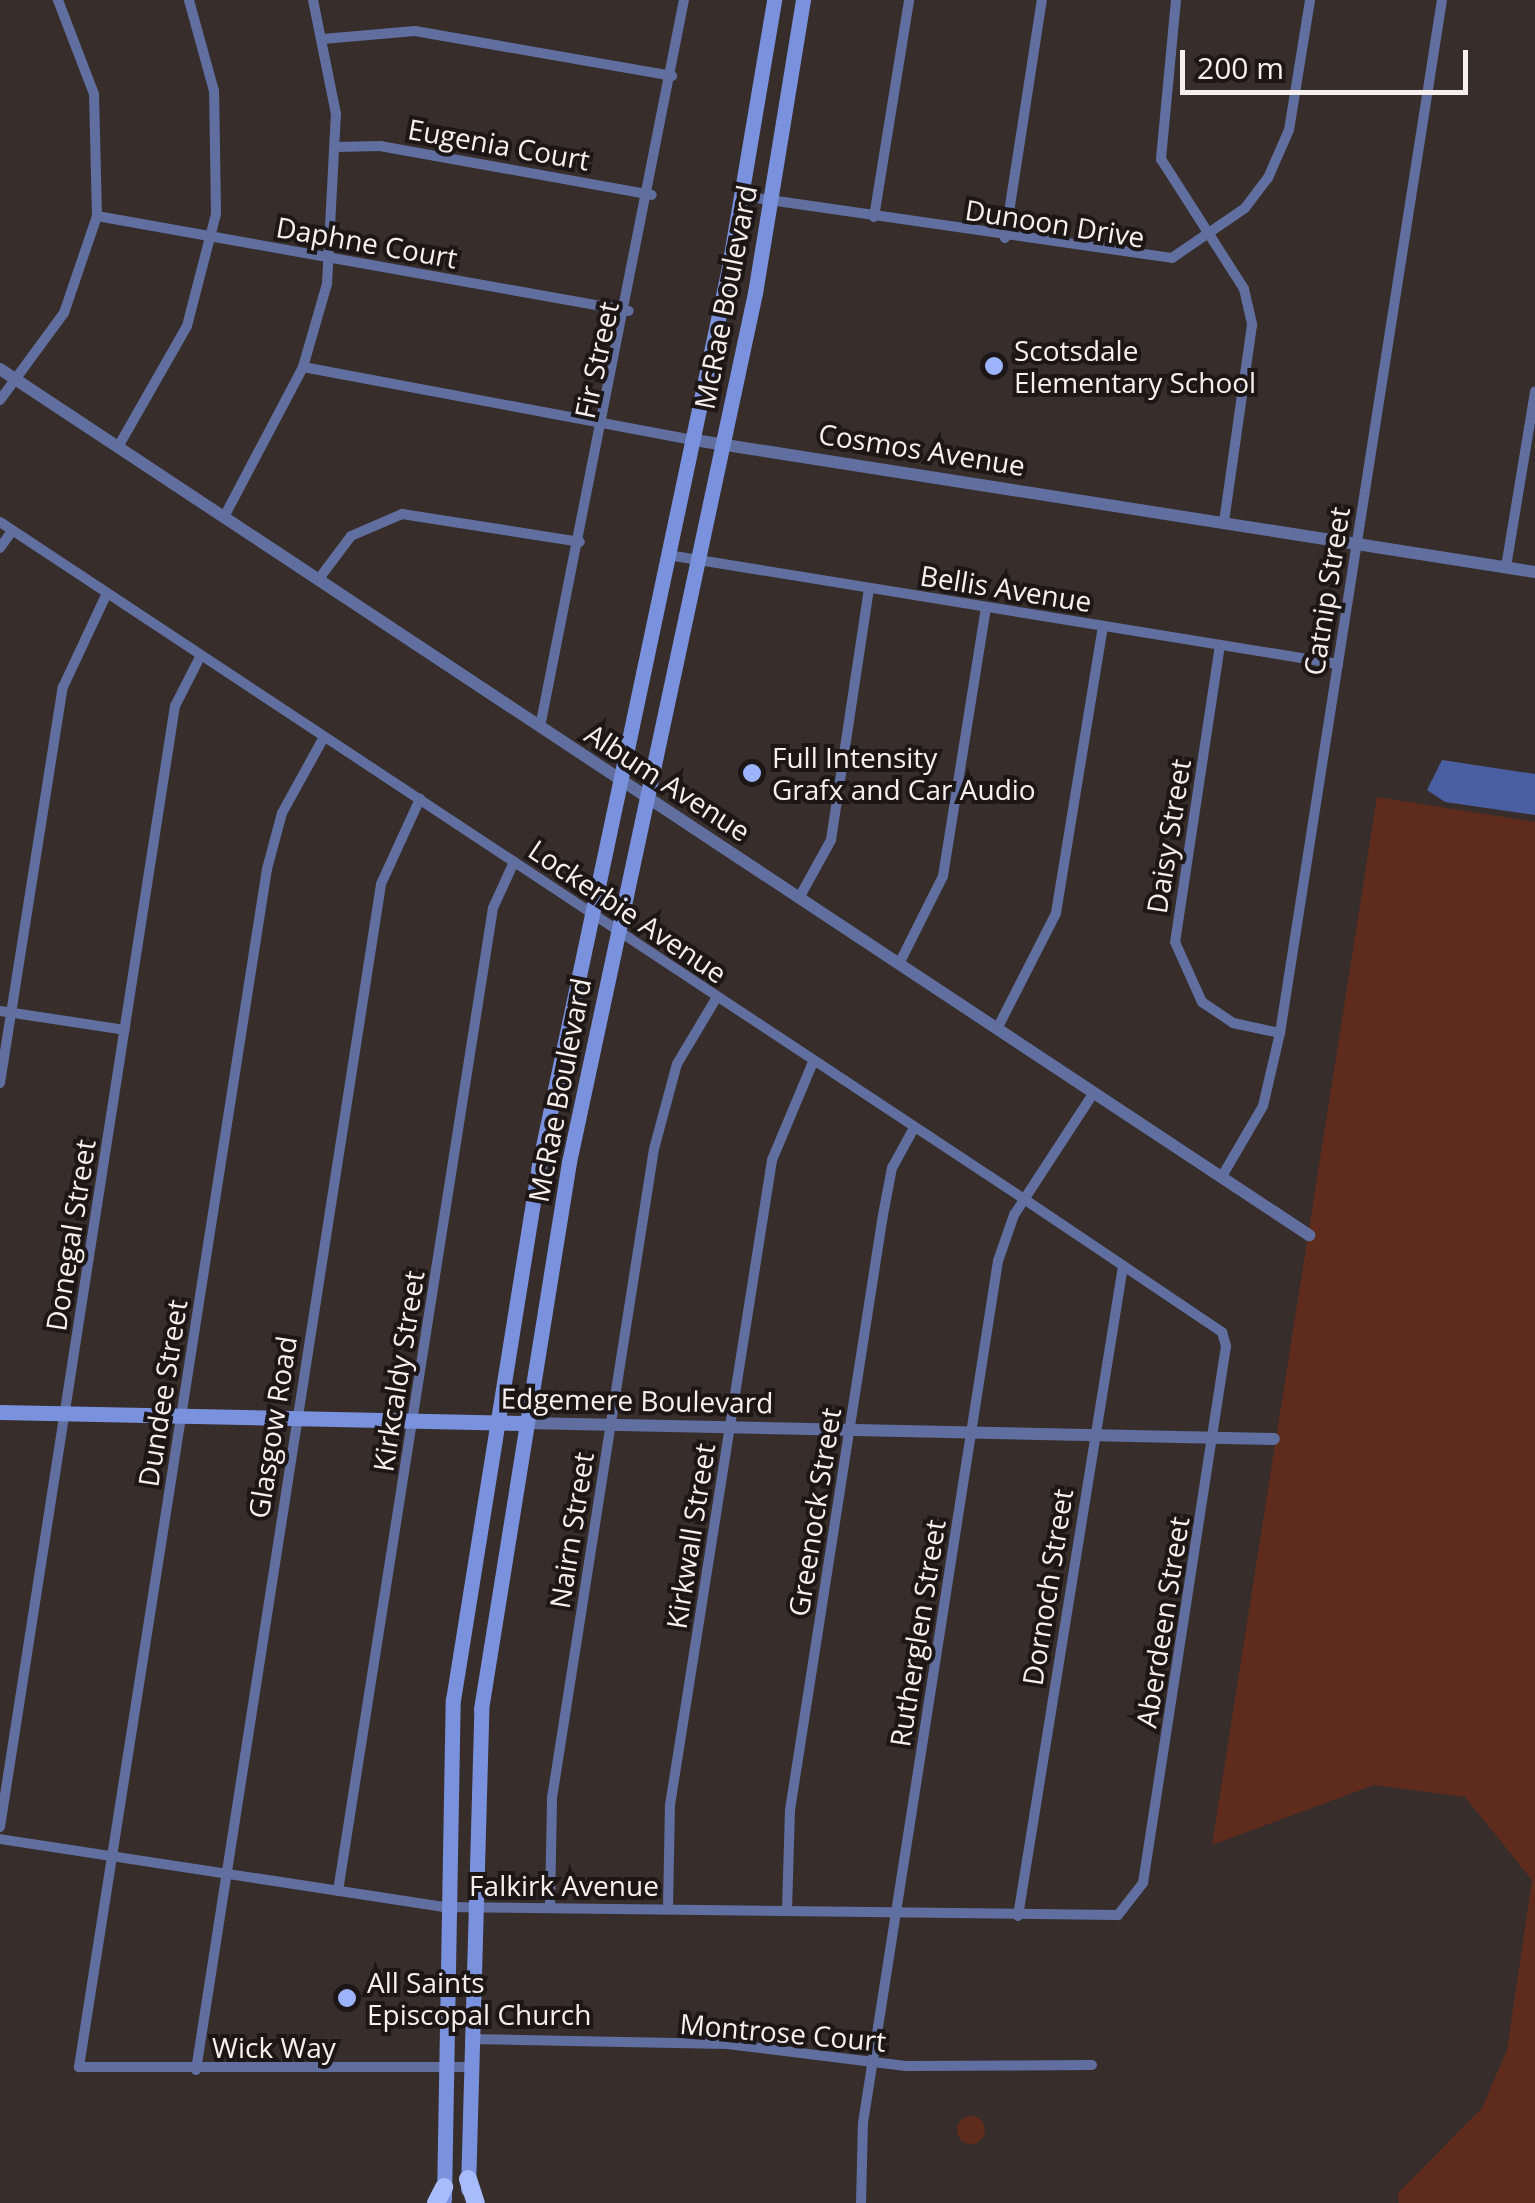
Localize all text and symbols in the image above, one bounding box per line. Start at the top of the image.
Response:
scale bar [1185,30,1472,92]
text: 200 m [1197,47,1284,88]
street label: Eugenia Court [406,111,592,177]
street label: McRae Boulevard [687,182,763,412]
street label: Dunoon Drive [963,192,1147,254]
street label: Daphne Court [274,210,460,274]
street label: Fir Street [567,299,625,421]
place label: Scotsdale Elementary School [1014,333,1256,399]
marker: Scotsdale Elementary School [983,355,1005,377]
street label: Cosmos Avenue [816,416,1028,482]
street label: Catnip Street [1296,504,1356,678]
street label: Bellis Avenue [918,558,1094,618]
street label: Album Avenue [579,716,757,848]
place label: Full Intensity Grafx and Car Audio [772,740,1036,806]
street label: Daisy Street [1139,756,1197,916]
marker: Full Intensity Grafx and Car Audio [741,762,763,784]
street label: Lockerbie Avenue [523,832,733,990]
street label: McRae Boulevard [521,975,597,1205]
street label: Donegal Street [38,1137,102,1333]
street label: Kirkcaldy Street [366,1268,430,1474]
street label: Dundee Street [131,1297,193,1489]
street label: Glasgow Road [241,1333,303,1521]
street label: Edgemere Boulevard [500,1381,774,1419]
street label: Greenock Street [781,1405,847,1619]
street label: Kirkwall Street [659,1441,721,1631]
street label: Nairn Street [542,1449,600,1611]
street label: Dornoch Street [1015,1486,1079,1688]
street label: Aberdeen Street [1129,1514,1195,1730]
street label: Rutherglen Street [882,1517,952,1749]
street label: Falkirk Avenue [469,1868,659,1902]
place label: All Saints Episcopal Church [367,1965,591,2031]
marker: All Saints Episcopal Church [336,1987,358,2009]
street label: Montrose Court [678,2006,888,2058]
street label: Wick Way [212,2030,336,2064]

